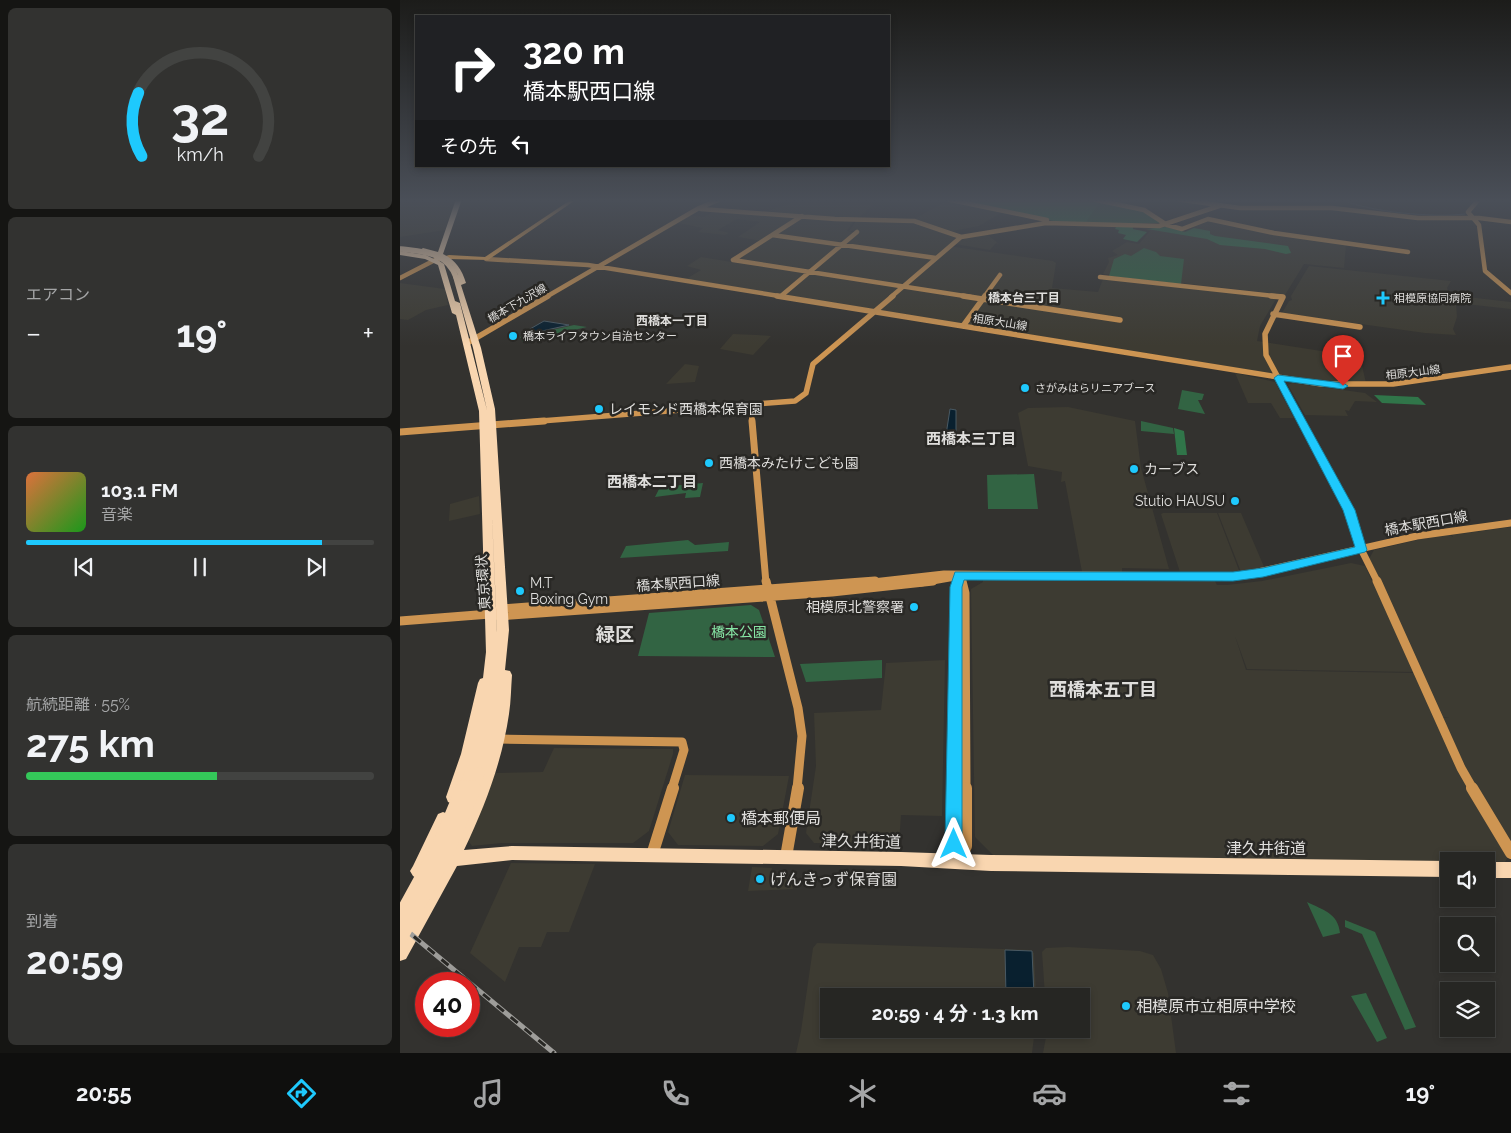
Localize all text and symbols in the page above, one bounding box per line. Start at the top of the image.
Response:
text: 320 m [523,31,625,72]
icon: right [440,35,505,100]
text: 橋本駅西口線 [523,78,655,104]
text: 32 [171,86,229,147]
icon: left [507,130,535,158]
text: その先 [440,135,497,157]
text: km/h [176,144,224,165]
street label: 橋本下九沢線 [485,281,549,326]
text: エアコン [26,285,90,304]
district label: 橋本台三丁目 [988,291,1060,305]
marker: 相模原協同病院 [1376,291,1390,305]
place label: 相模原協同病院 [1394,292,1471,305]
text: 19° [176,311,227,356]
street label: 相原大山線 [972,312,1028,333]
district label: 西橋本一丁目 [636,314,708,328]
text: − [26,317,41,350]
text: + [362,317,374,350]
marker: 橋本ライフタウン自治センター [507,330,519,342]
place label: 橋本ライフタウン自治センター [523,330,677,343]
pin [1322,335,1364,386]
icon: arrive [1329,342,1357,370]
street label: 相原大山線 [1385,363,1441,382]
marker: さがみはらリニアブース [1019,382,1031,394]
place label: さがみはらリニアブース [1035,382,1155,395]
place label: レイモンド西橋本保育園 [609,401,763,417]
marker: レイモンド西橋本保育園 [593,403,605,415]
district label: 西橋本三丁目 [926,430,1016,448]
place label: 西橋本みたけこども園 [719,455,859,471]
marker: 西橋本みたけこども園 [703,457,715,469]
place label: カーブス [1144,461,1199,477]
marker: カーブス [1128,463,1140,475]
district label: 西橋本二丁目 [607,473,697,491]
text: 103.1 FM [101,479,178,501]
place label: Stutio HAUSU [1135,493,1225,509]
marker: Stutio HAUSU [1229,495,1241,507]
text: 音楽 [101,505,133,524]
street label: 橋本駅西口線 [1383,508,1469,538]
icon: previous [70,553,98,581]
icon: pause [186,553,214,581]
icon: next [302,553,330,581]
street label: 東京環状 [473,554,493,610]
street label: 橋本駅西口線 [636,572,720,594]
place label: M.T Boxing Gym [530,575,608,607]
marker: M.T Boxing Gym [514,585,526,597]
place label: 相模原北警察署 [806,599,904,615]
marker: 相模原北警察署 [908,601,920,613]
district label: 緑区 [596,623,634,645]
park label: 橋本公園 [711,624,767,640]
district label: 西橋本五丁目 [1049,679,1157,700]
text: 航続距離 · 55% [26,695,130,714]
text: 275 km [26,721,155,766]
place label: 橋本郵便局 [741,809,821,828]
marker: 橋本郵便局 [725,812,737,824]
position arrow [927,817,979,869]
street label: 津久井街道 [821,831,901,852]
street label: 津久井街道 [1226,839,1306,858]
map controls [1440,852,1495,1037]
button: sound [1440,852,1495,907]
place label: げんきっず保育園 [770,870,897,889]
marker: げんきっず保育園 [754,873,766,885]
text: 到着 [26,912,58,931]
button: search [1440,917,1495,972]
text: 20:59 [26,938,124,983]
speed limit sign: 40 [415,972,480,1037]
button: layers [1440,982,1495,1037]
place label: 相模原市立相原中学校 [1136,997,1296,1016]
marker: 相模原市立相原中学校 [1120,1000,1132,1012]
text: 20:59 · 4 分 · 1.3 km [871,1002,1039,1024]
icon: directions [284,1076,319,1111]
icon: music [471,1076,506,1111]
icon: phone [658,1076,693,1111]
icon: climate [845,1076,880,1111]
icon: car [1032,1076,1067,1111]
icon: filters [1219,1076,1254,1111]
text: 20:55 [76,1080,132,1106]
text: 19° [1406,1080,1435,1106]

